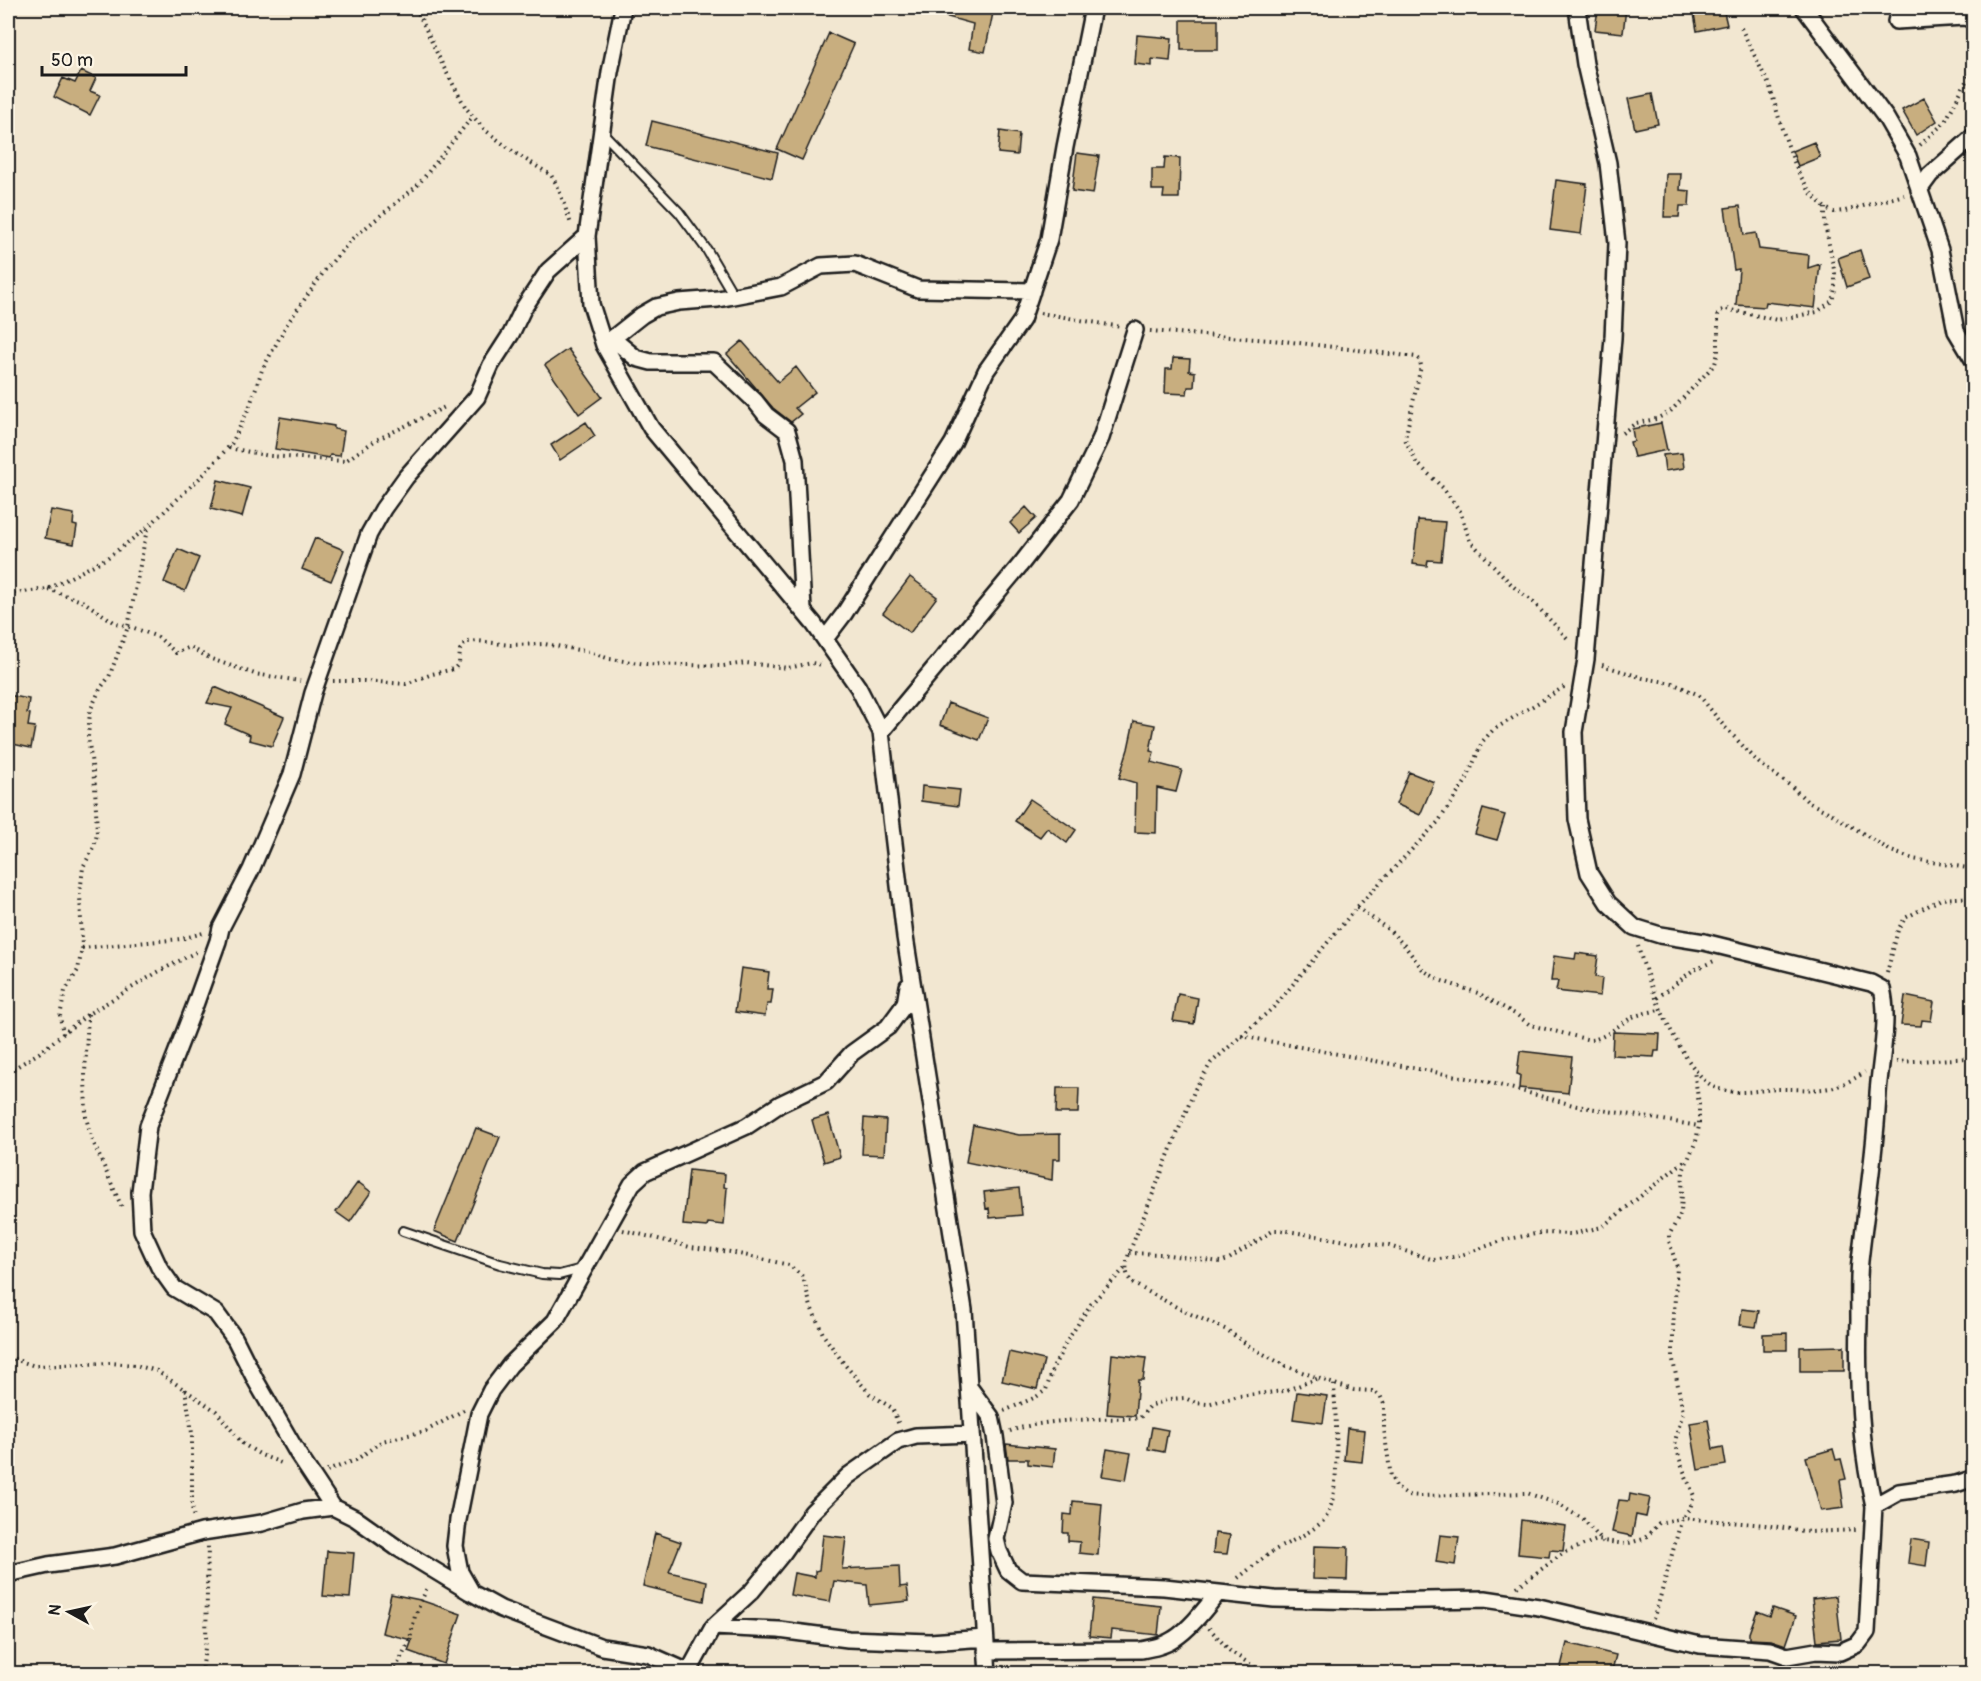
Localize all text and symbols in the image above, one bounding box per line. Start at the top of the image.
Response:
scale bar [42,39,186,77]
text: 50 m [51,49,93,72]
north arrow [39,1582,99,1642]
text: N [44,1603,66,1617]

